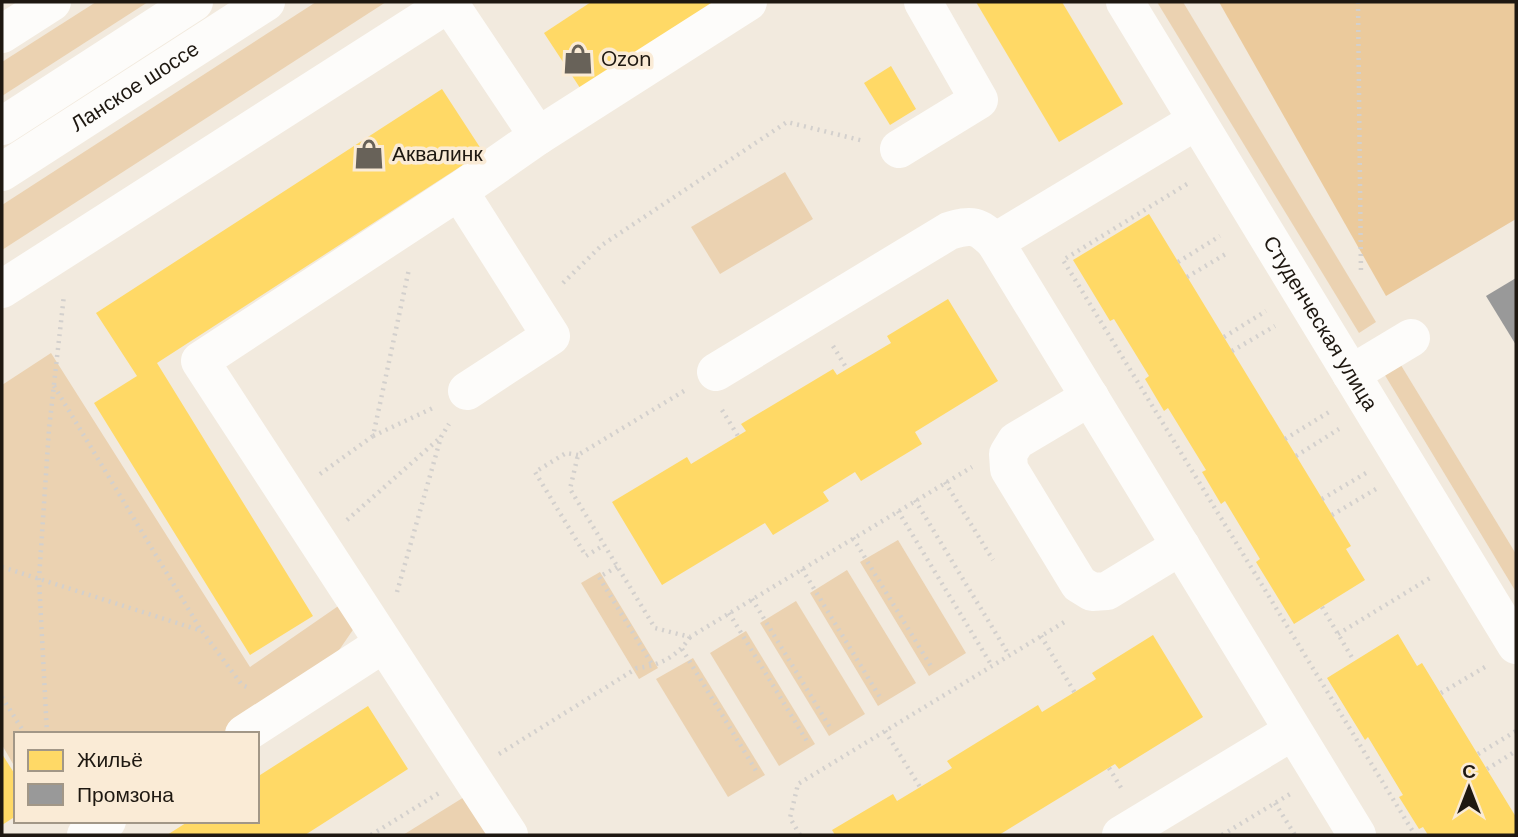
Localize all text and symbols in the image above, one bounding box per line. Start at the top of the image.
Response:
street label: Ланское шоссе [65,35,204,138]
shop icon: Ozon [561,42,595,76]
place label: Ozon [601,45,651,73]
shop icon: Аквалинк [352,137,386,171]
place label: Аквалинк [392,140,483,168]
street label: Студенческая улица [1257,231,1384,416]
legend [14,732,259,823]
text: Жильё [77,746,143,774]
north arrow [1434,753,1504,823]
text: С [1462,759,1476,784]
text: Промзона [77,781,174,809]

